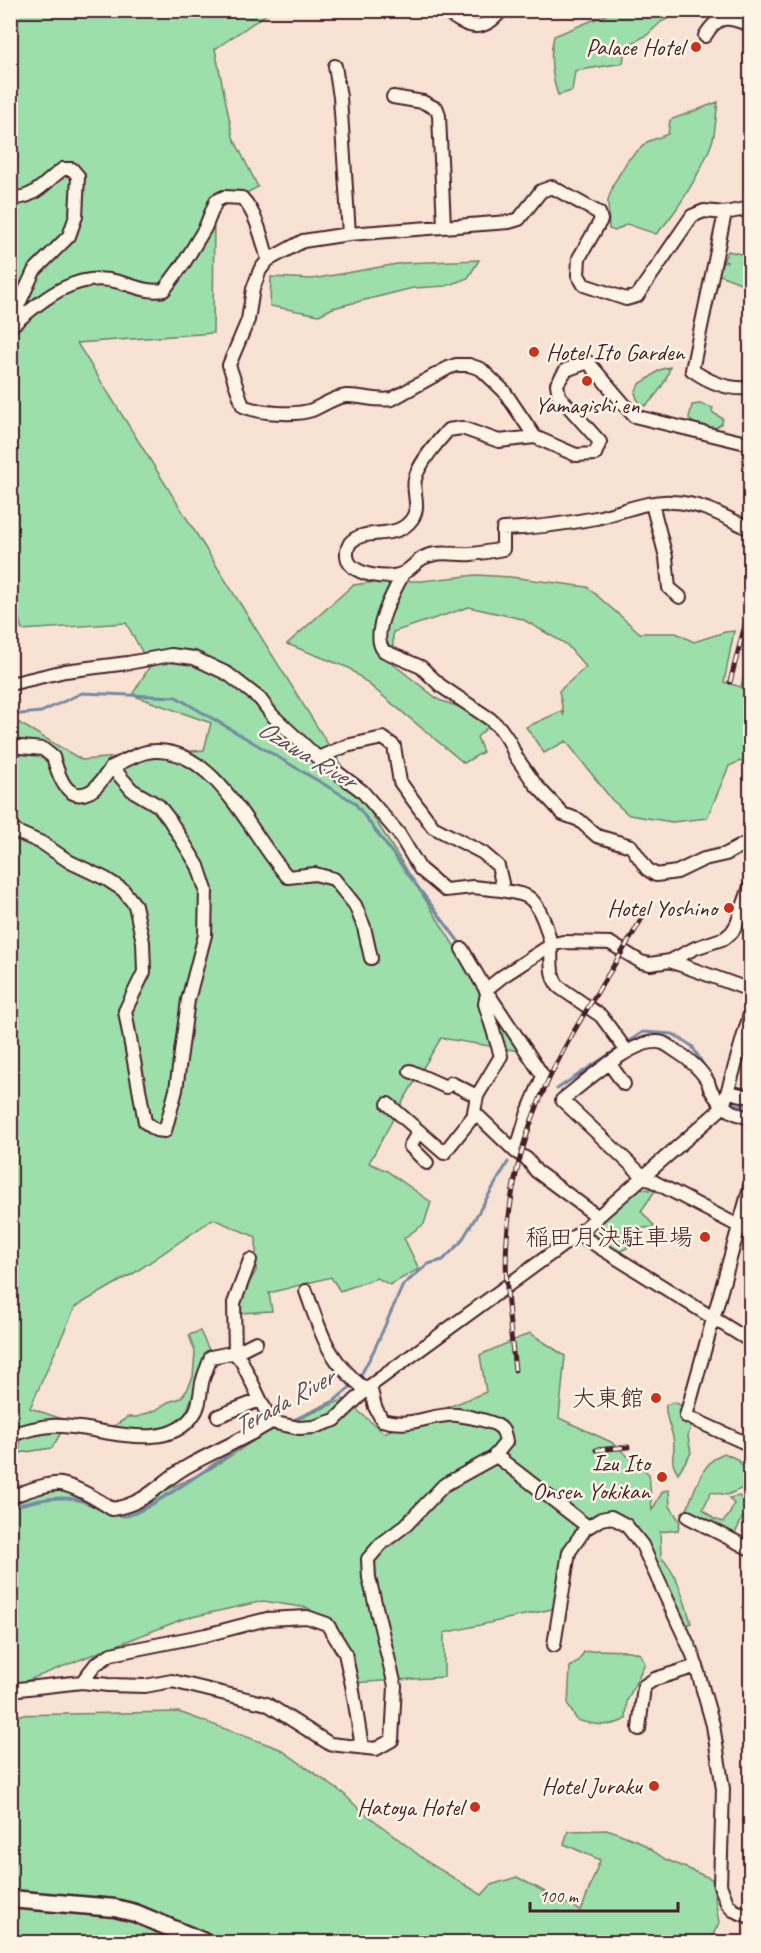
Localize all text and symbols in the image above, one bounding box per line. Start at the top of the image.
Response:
place label: Palace Hotel [586,32,688,62]
marker: Palace Hotel [689,40,703,54]
place label: Hotel Ito Garden [546,337,685,367]
marker: Hotel Ito Garden [527,345,541,359]
marker: Yamagishi en [580,374,594,388]
place label: Yamagishi en [534,390,640,420]
water label: Ozawa River [252,712,366,799]
place label: Hotel Yoshino [607,893,720,923]
marker: Hotel Yoshino [722,901,736,915]
place label: 稲田月決駐車場 [525,1222,693,1252]
marker: 稲田月決駐車場 [698,1230,712,1244]
water label: Terada River [227,1359,343,1443]
place label: 大東館 [572,1383,644,1413]
marker: 大東館 [649,1391,663,1405]
place label: Izu Ito Onsen Yokikan [532,1448,653,1506]
marker: Izu Ito Onsen Yokikan [655,1470,669,1484]
place label: Hotel Juraku [541,1771,644,1801]
marker: Hotel Juraku [647,1779,661,1793]
place label: Hatoya Hotel [357,1792,467,1822]
marker: Hatoya Hotel [468,1800,482,1814]
scale bar [530,1875,678,1913]
text: 100 m [539,1885,580,1907]

